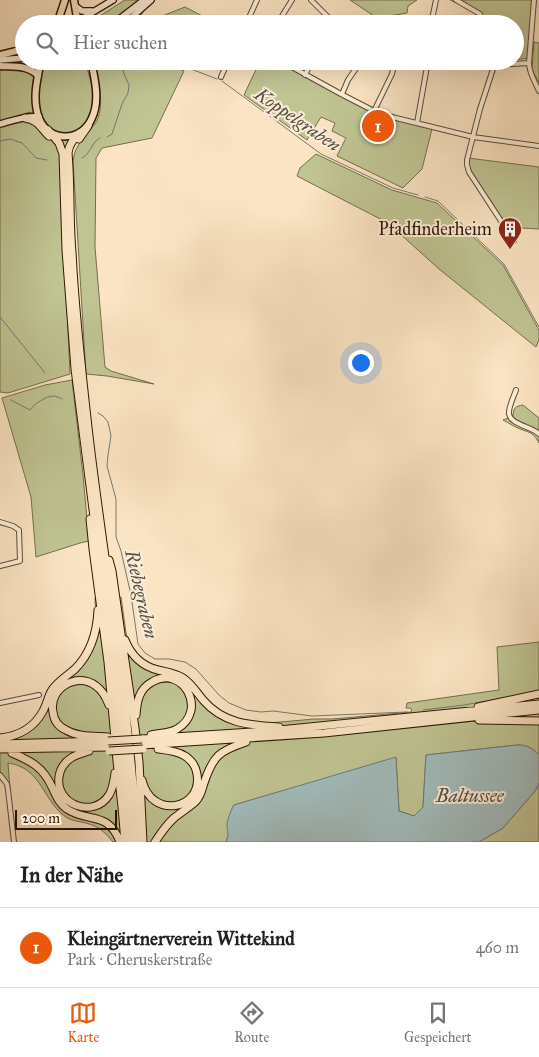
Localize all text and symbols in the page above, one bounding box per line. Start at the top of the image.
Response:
search box [15,15,524,70]
icon: search [33,29,61,57]
text: Hier suchen [73,31,167,54]
water label: Koppelgraben [249,82,345,157]
pin: 1 [362,107,394,145]
building icon: Pfadfinderheim [497,216,523,250]
place label: Pfadfinderheim [378,218,492,240]
your location [348,350,374,376]
water label: Riehegraben [120,546,163,641]
water label: Baltussee [435,784,505,807]
scale bar [15,807,118,830]
text: 200 m [22,810,60,827]
text: In der Nähe [20,862,123,888]
text: Kleingärtnerverein Wittekind [67,927,295,950]
text: 1 [33,938,39,957]
text: 460 m [476,938,519,957]
text: Park · Cheruskerstraße [67,950,212,969]
tab: Karte [67,999,99,1046]
tab: Route [234,999,269,1046]
tab: Gespeichert [404,999,472,1046]

